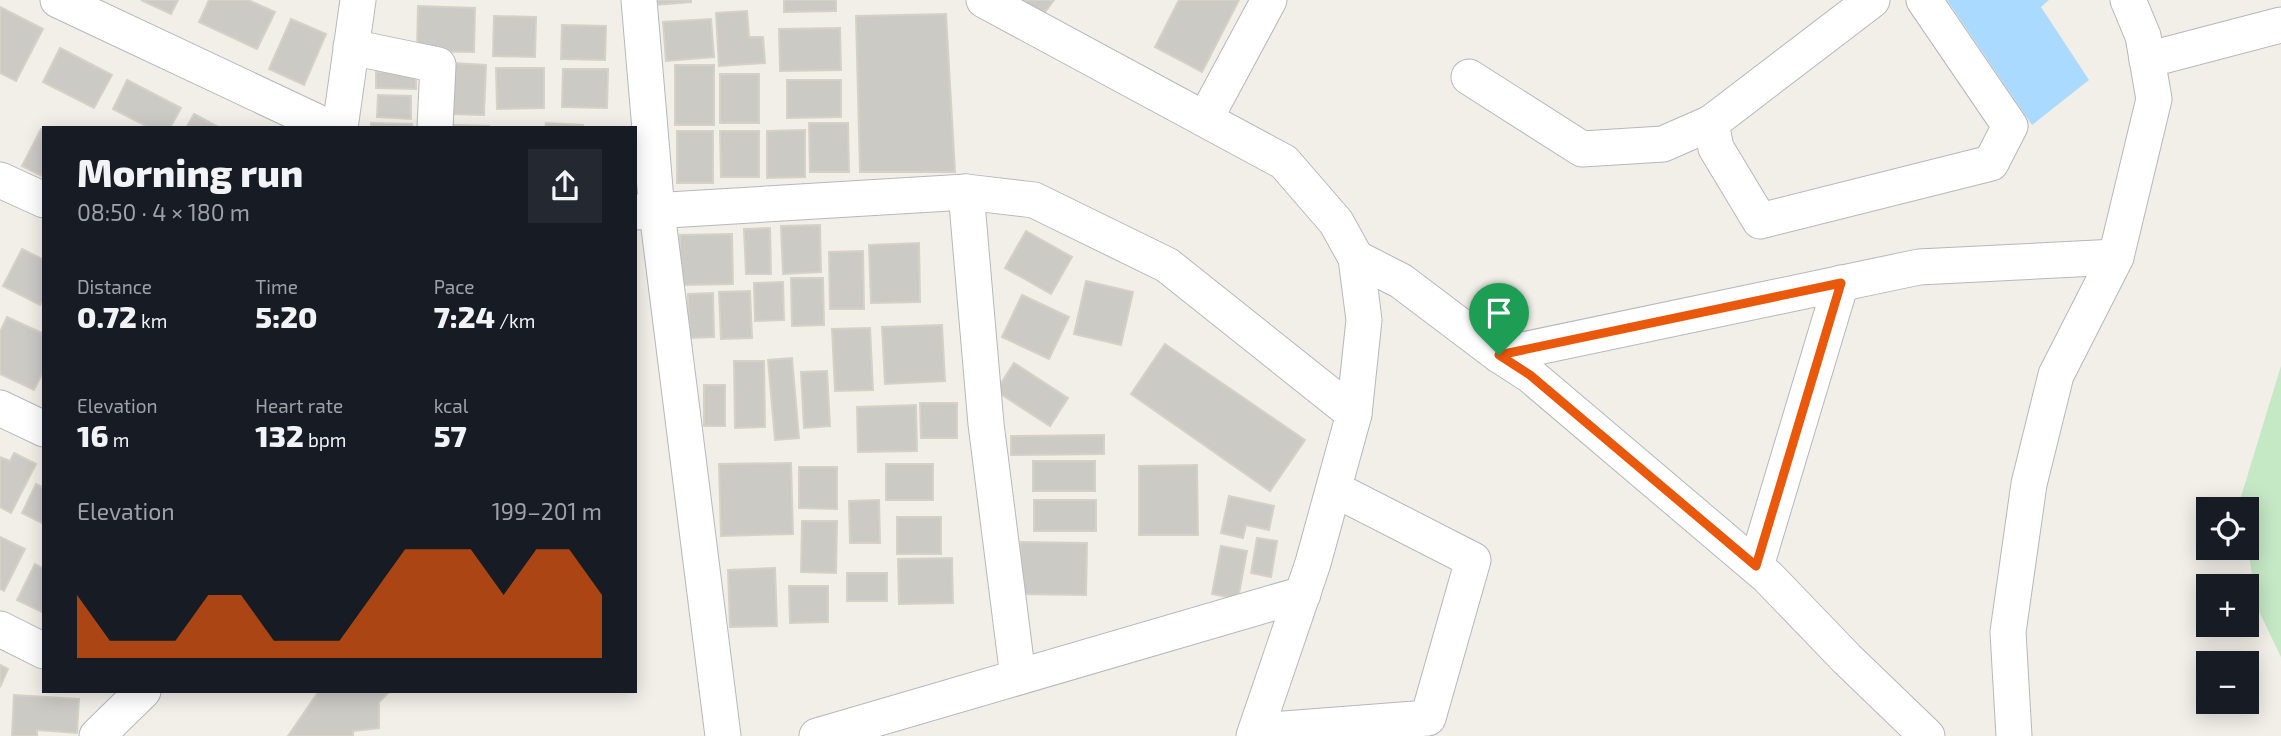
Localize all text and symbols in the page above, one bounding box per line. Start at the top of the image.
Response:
text: Morning run [77,149,303,195]
button: share [528,149,602,223]
text: 08:50 · 4 × 180 m [77,198,250,226]
text: Distance [77,275,152,298]
text: Time [255,275,298,298]
text: Pace [434,275,475,298]
pin [1469,283,1529,355]
icon: arrive [1480,294,1518,332]
text: 0.72 [77,298,137,334]
text: 5:20 [255,298,317,334]
text: 7:24 [434,298,495,334]
text: km [137,309,167,332]
text: /km [495,309,535,332]
text: Elevation [77,394,158,417]
text: Heart rate [255,394,343,417]
text: kcal [434,394,468,417]
text: 16 [77,417,109,453]
text: 132 [255,417,304,453]
text: 57 [434,417,467,453]
text: m [109,428,129,451]
text: bpm [304,428,347,451]
text: Elevation [77,497,175,525]
text: 199–201 m [492,497,602,525]
map controls [2196,497,2259,714]
button: locate [2196,497,2259,560]
button: + [2196,574,2259,637]
button: − [2196,651,2259,714]

